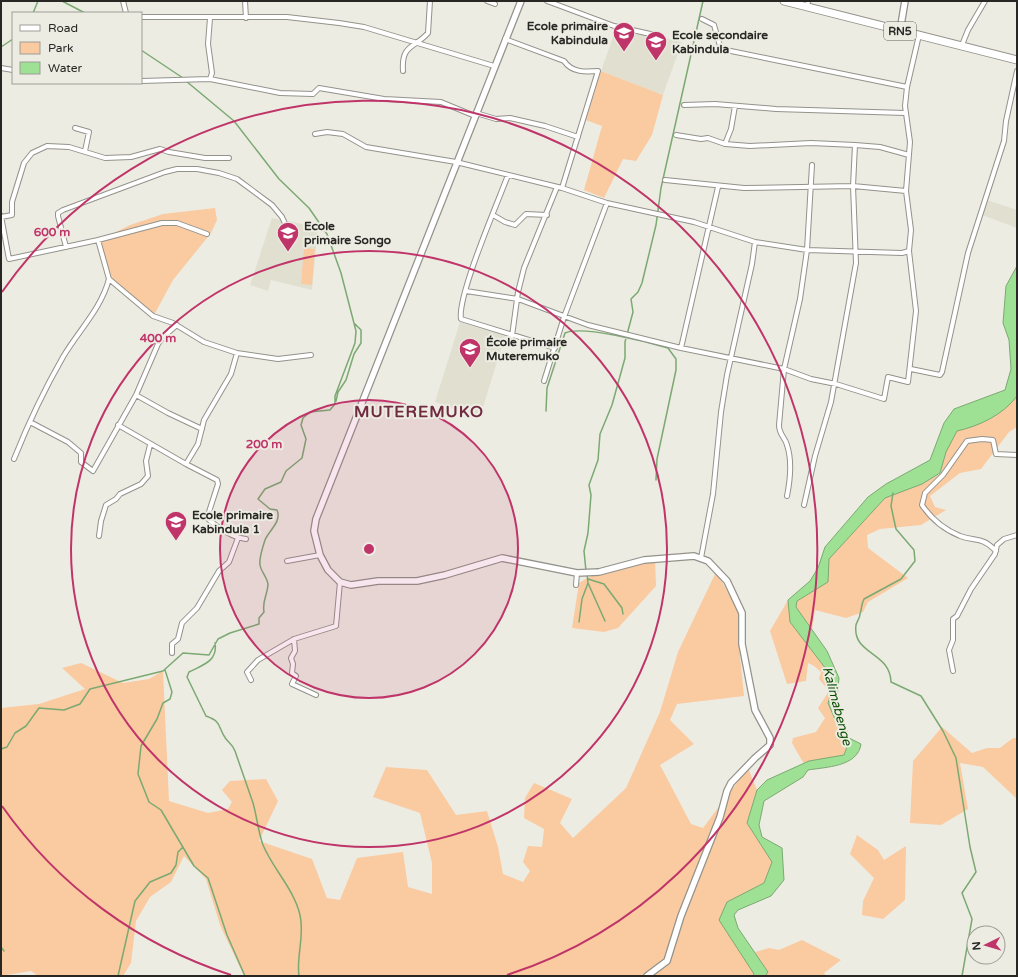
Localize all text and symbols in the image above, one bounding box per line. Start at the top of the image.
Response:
legend [12,12,142,84]
place label: Ecole primaire Kabindula [527,19,608,47]
school or university icon: Ecole primaire Kabindula [611,20,637,53]
text: Road [48,21,78,35]
road number: RN5 [884,22,916,40]
place label: Ecole secondaire Kabindula [672,28,768,56]
school or university icon: Ecole secondaire Kabindula [643,29,669,62]
text: Park [48,41,74,55]
text: Water [48,61,83,75]
place label: Ecole primaire Songo [304,219,391,248]
school or university icon: Ecole primaire Songo [275,220,301,253]
text: 600 m [34,225,70,239]
text: 400 m [140,331,176,345]
place label: École primaire Muteremuko [486,335,567,363]
school or university icon: École primaire Muteremuko [457,336,483,369]
district label: MUTEREMUKO [354,402,484,422]
text: 200 m [246,437,282,451]
place label: Ecole primaire Kabindula 1 [192,508,273,536]
school or university icon: Ecole primaire Kabindula 1 [163,509,189,542]
centre of rings [362,542,376,556]
water label: Kalimabenge [819,665,855,748]
north arrow [966,925,1006,965]
text: N [970,941,983,951]

